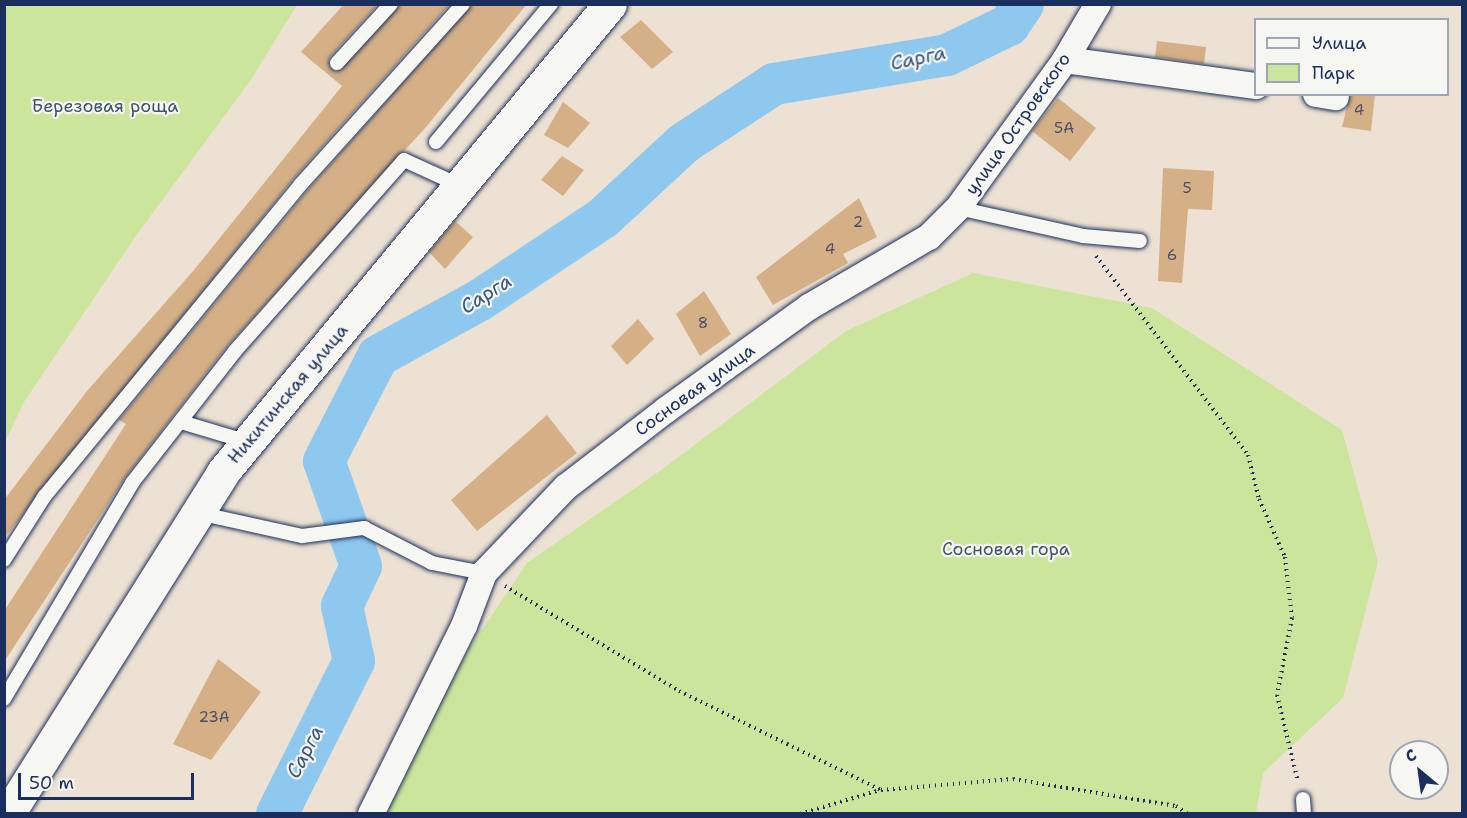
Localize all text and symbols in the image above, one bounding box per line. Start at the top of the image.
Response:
legend [1254,18,1449,96]
text: Улица [1312,31,1366,55]
water label: Сарга [888,40,948,76]
street label: улица Островского [961,49,1075,199]
text: Парк [1312,61,1355,85]
park label: Березовая роща [32,95,178,117]
house number: 4 [1354,102,1364,120]
house number: 5А [1054,120,1074,138]
house number: 5 [1182,180,1192,198]
house number: 2 [853,214,863,232]
house number: 4 [825,241,835,259]
house number: 6 [1167,247,1177,265]
water label: Сарга [456,269,516,319]
house number: 8 [698,315,708,333]
street label: Никитинская улица [223,320,353,468]
street label: Сосновая улица [631,339,759,441]
park label: Сосновая гора [942,538,1070,560]
house number: 23А [198,709,230,727]
water label: Сарга [281,722,329,782]
north arrow [1389,740,1449,800]
text: С [1402,744,1420,767]
scale bar [21,761,196,799]
text: 50 m [29,771,74,795]

